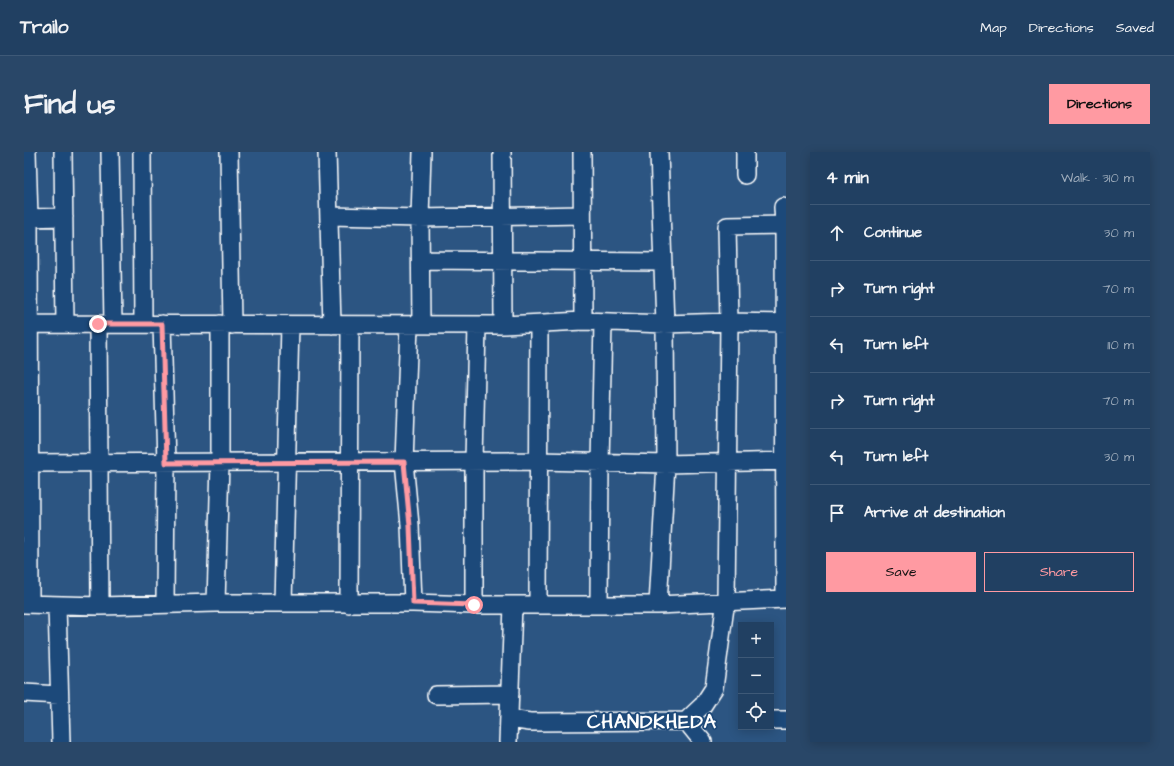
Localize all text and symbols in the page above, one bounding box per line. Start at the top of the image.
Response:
text: Trailo [20,14,69,41]
text: Map [980,18,1007,38]
text: Directions [1029,18,1094,38]
text: Saved [1116,18,1154,38]
button: Directions [1049,84,1150,124]
text: Find us [24,85,115,124]
text: 4 min [826,166,869,190]
text: Walk · 310 m [1061,169,1134,187]
icon: ahead [826,222,848,244]
text: Continue [864,222,922,243]
text: 30 m [1104,224,1134,242]
icon: right [826,278,848,300]
text: Turn right [864,278,935,299]
text: 70 m [1102,280,1134,298]
route end [89,315,107,333]
icon: left [826,334,848,356]
text: Turn left [864,334,928,355]
text: 110 m [1107,336,1134,354]
icon: right [826,390,848,412]
text: Turn right [864,390,935,411]
text: 70 m [1102,392,1134,410]
icon: left [826,446,848,468]
text: Turn left [864,446,928,467]
text: 30 m [1104,448,1134,466]
icon: arrive [826,502,848,524]
text: Arrive at destination [864,502,1005,523]
button: Save [826,552,976,592]
button: Share [984,552,1134,592]
route start [465,596,483,614]
map controls [738,622,774,730]
button: + [738,622,774,658]
button: − [738,658,774,694]
button: locate [738,694,774,730]
district label: CHANDKHEDA [587,709,717,736]

